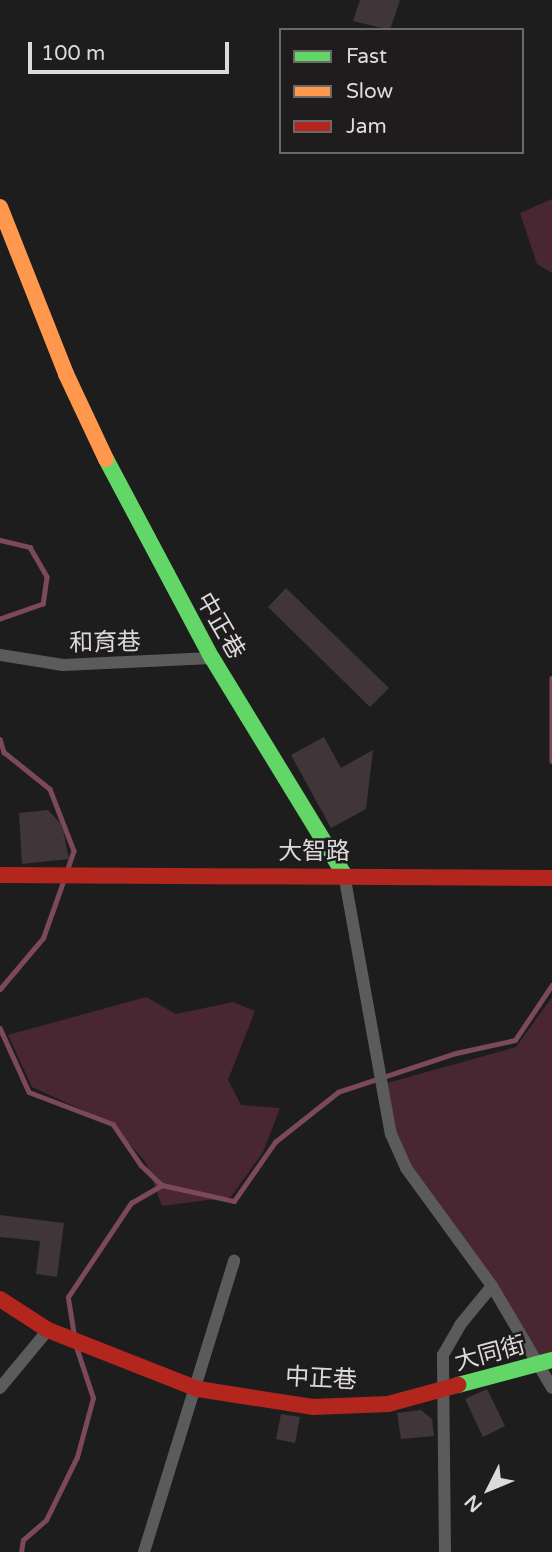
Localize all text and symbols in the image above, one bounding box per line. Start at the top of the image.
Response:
scale bar [32,28,233,72]
legend [279,28,524,154]
text: 100 m [41,41,105,66]
text: Fast [346,44,387,69]
text: Slow [346,79,393,104]
text: Jam [346,114,387,139]
street label: 中正巷 [190,588,250,664]
street label: 和育巷 [69,628,141,658]
street label: 大智路 [278,838,350,866]
street label: 大同街 [451,1331,529,1377]
street label: 中正巷 [284,1363,358,1395]
north arrow [454,1454,524,1524]
text: N [460,1490,487,1516]

